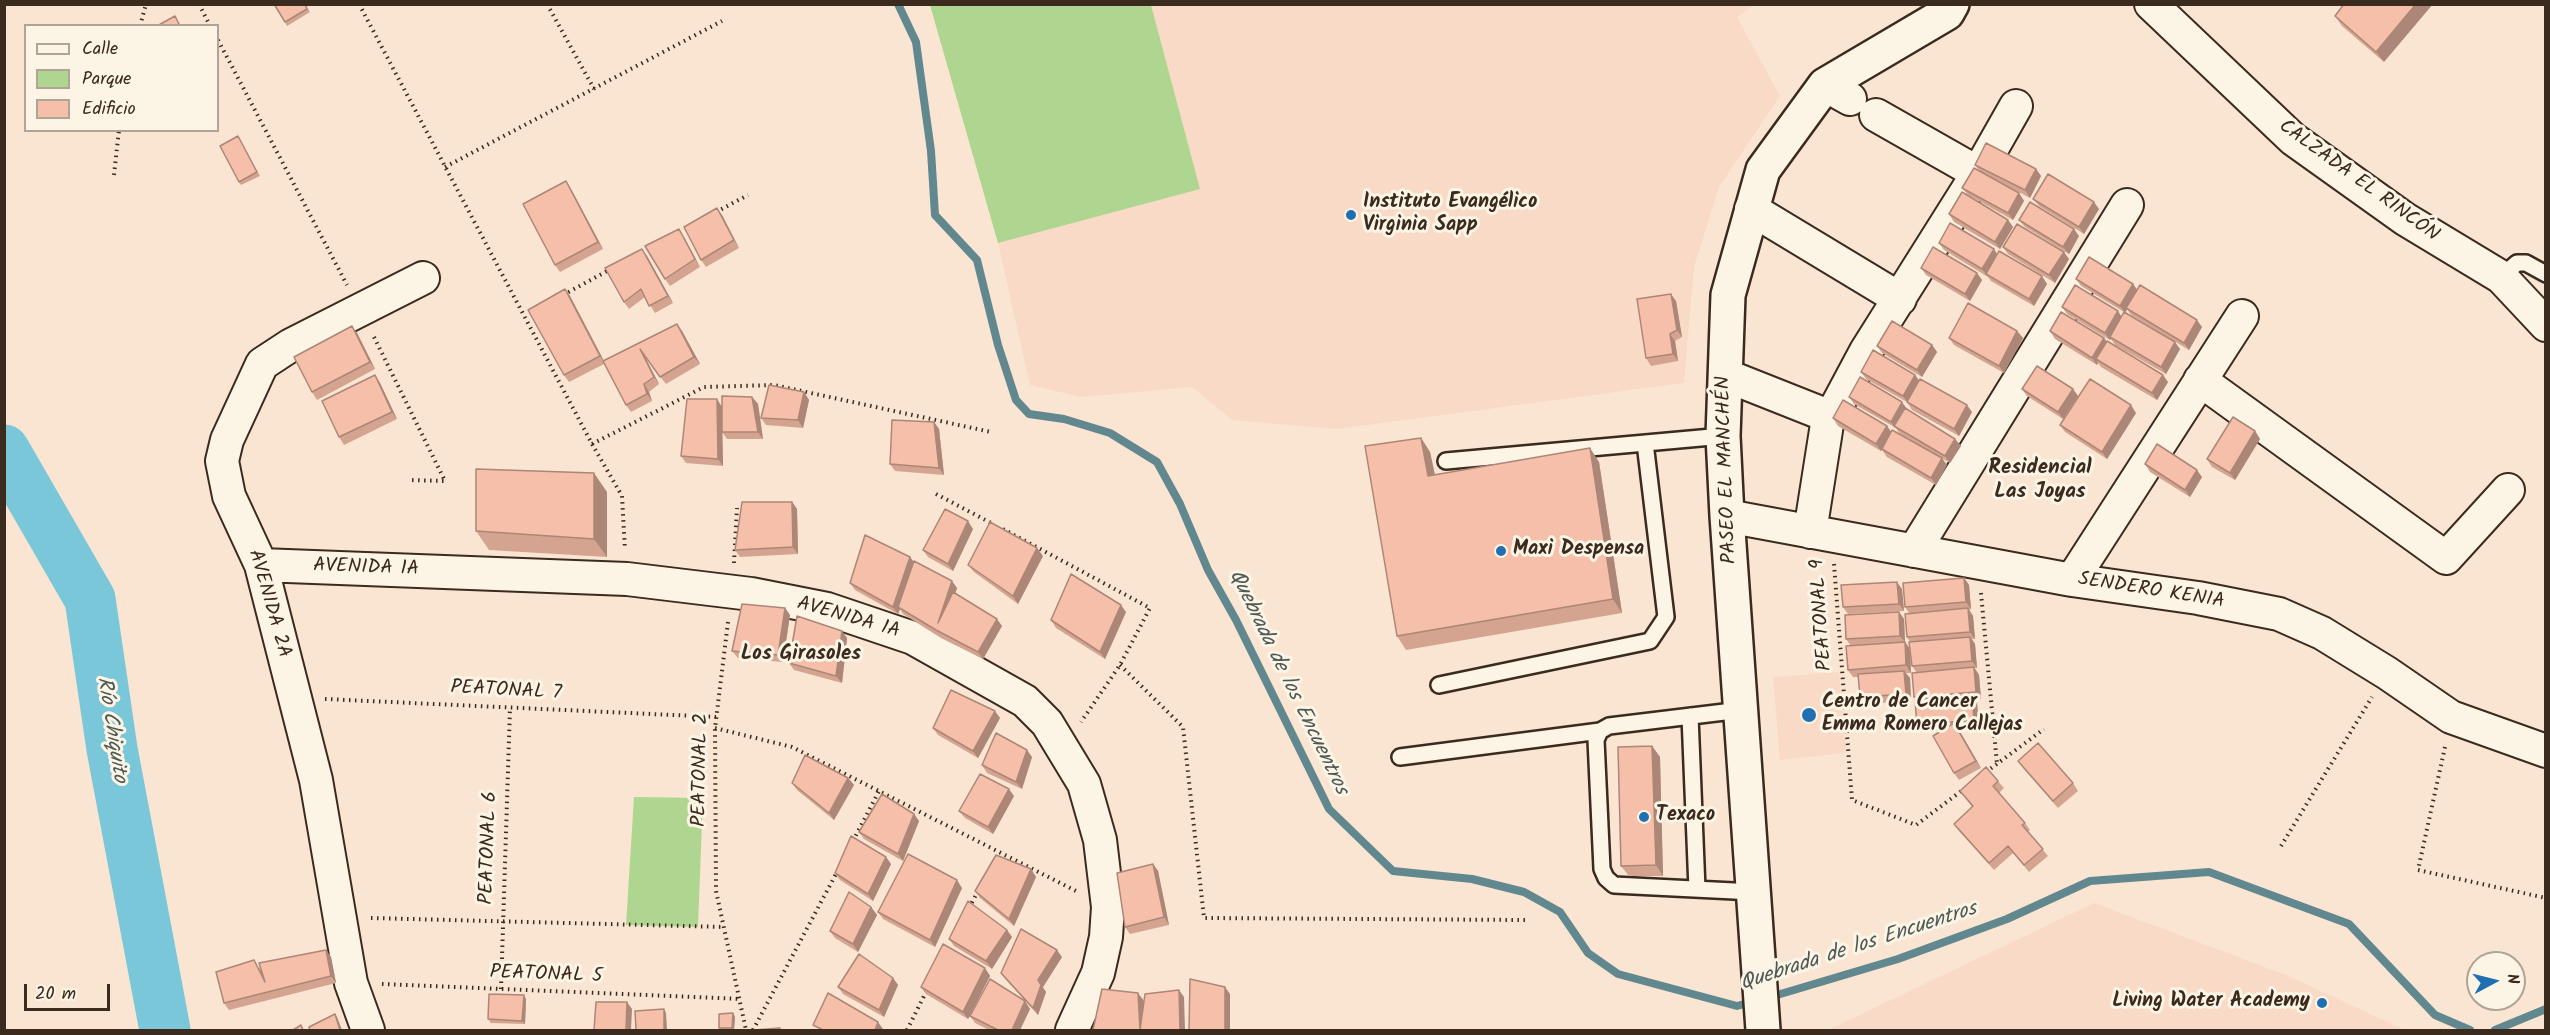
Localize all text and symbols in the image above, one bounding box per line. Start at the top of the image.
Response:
legend [24,24,219,132]
text: Calle [82,35,118,64]
text: Parque [82,65,131,94]
text: Edificio [82,95,136,124]
street label: CALZADA EL RINCÓN [2273,116,2443,248]
place label: Instituto Evangélico Virginia Sapp [1363,192,1537,239]
marker: Instituto Evangélico Virginia Sapp [1344,208,1358,222]
street label: PASEO EL MANCHÉN [1713,375,1743,565]
district label: Residencial Las Joyas [1988,456,2092,506]
place label: Maxi Despensa [1513,539,1644,563]
marker: Maxi Despensa [1494,544,1508,558]
street label: AVENIDA 2A [241,547,295,661]
street label: AVENIDA 1A [313,555,419,583]
street label: PEATONAL 9 [1807,558,1839,672]
water label: Quebrada de los Encuentros [1222,566,1352,800]
street label: SENDERO KENIA [2076,569,2226,615]
street label: AVENIDA 1A [794,593,902,645]
district label: Los Girasoles [741,642,861,668]
water label: Río Chiquito [89,675,131,785]
street label: PEATONAL 7 [450,677,562,707]
place label: Centro de Cancer Emma Romero Callejas [1822,692,2023,739]
marker: Centro de Cancer Emma Romero Callejas [1800,706,1818,724]
street label: PEATONAL 2 [689,713,715,827]
street label: PEATONAL 6 [476,791,504,905]
place label: Texaco [1656,805,1715,829]
marker: Texaco [1637,810,1651,824]
water label: Quebrada de los Encuentros [1738,898,1980,998]
north arrow [2466,951,2526,1011]
street label: PEATONAL 5 [489,962,603,990]
scale bar [27,972,112,1010]
text: N [2499,972,2525,986]
text: 20 m [35,980,76,1009]
place label: Living Water Academy [2112,991,2310,1015]
marker: Living Water Academy [2315,996,2329,1010]

